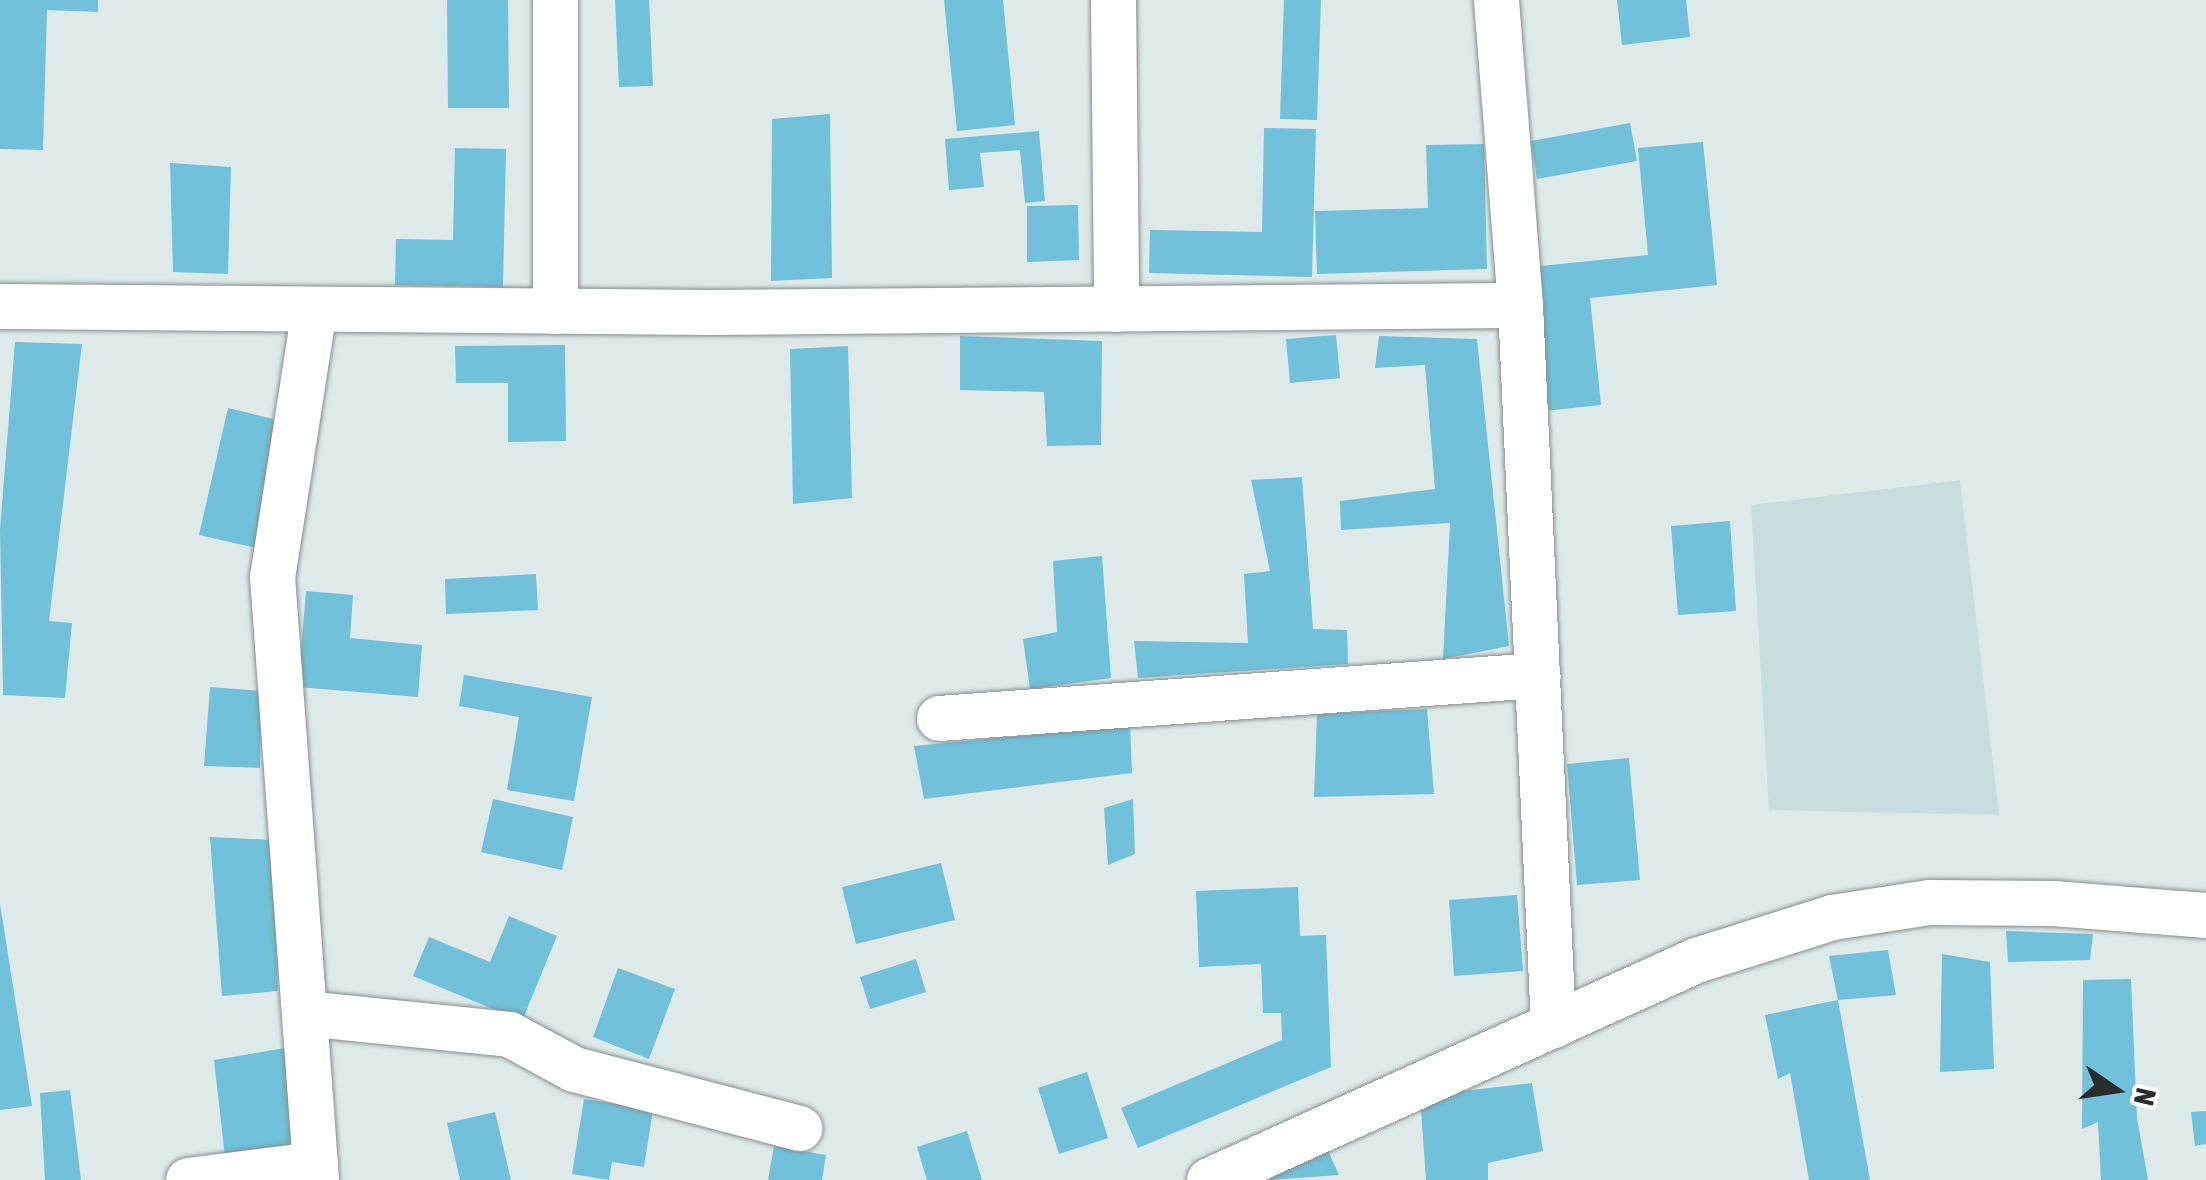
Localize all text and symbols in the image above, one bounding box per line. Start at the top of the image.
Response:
north arrow [2066,1040,2166,1140]
text: N [2128,1085,2163,1108]

